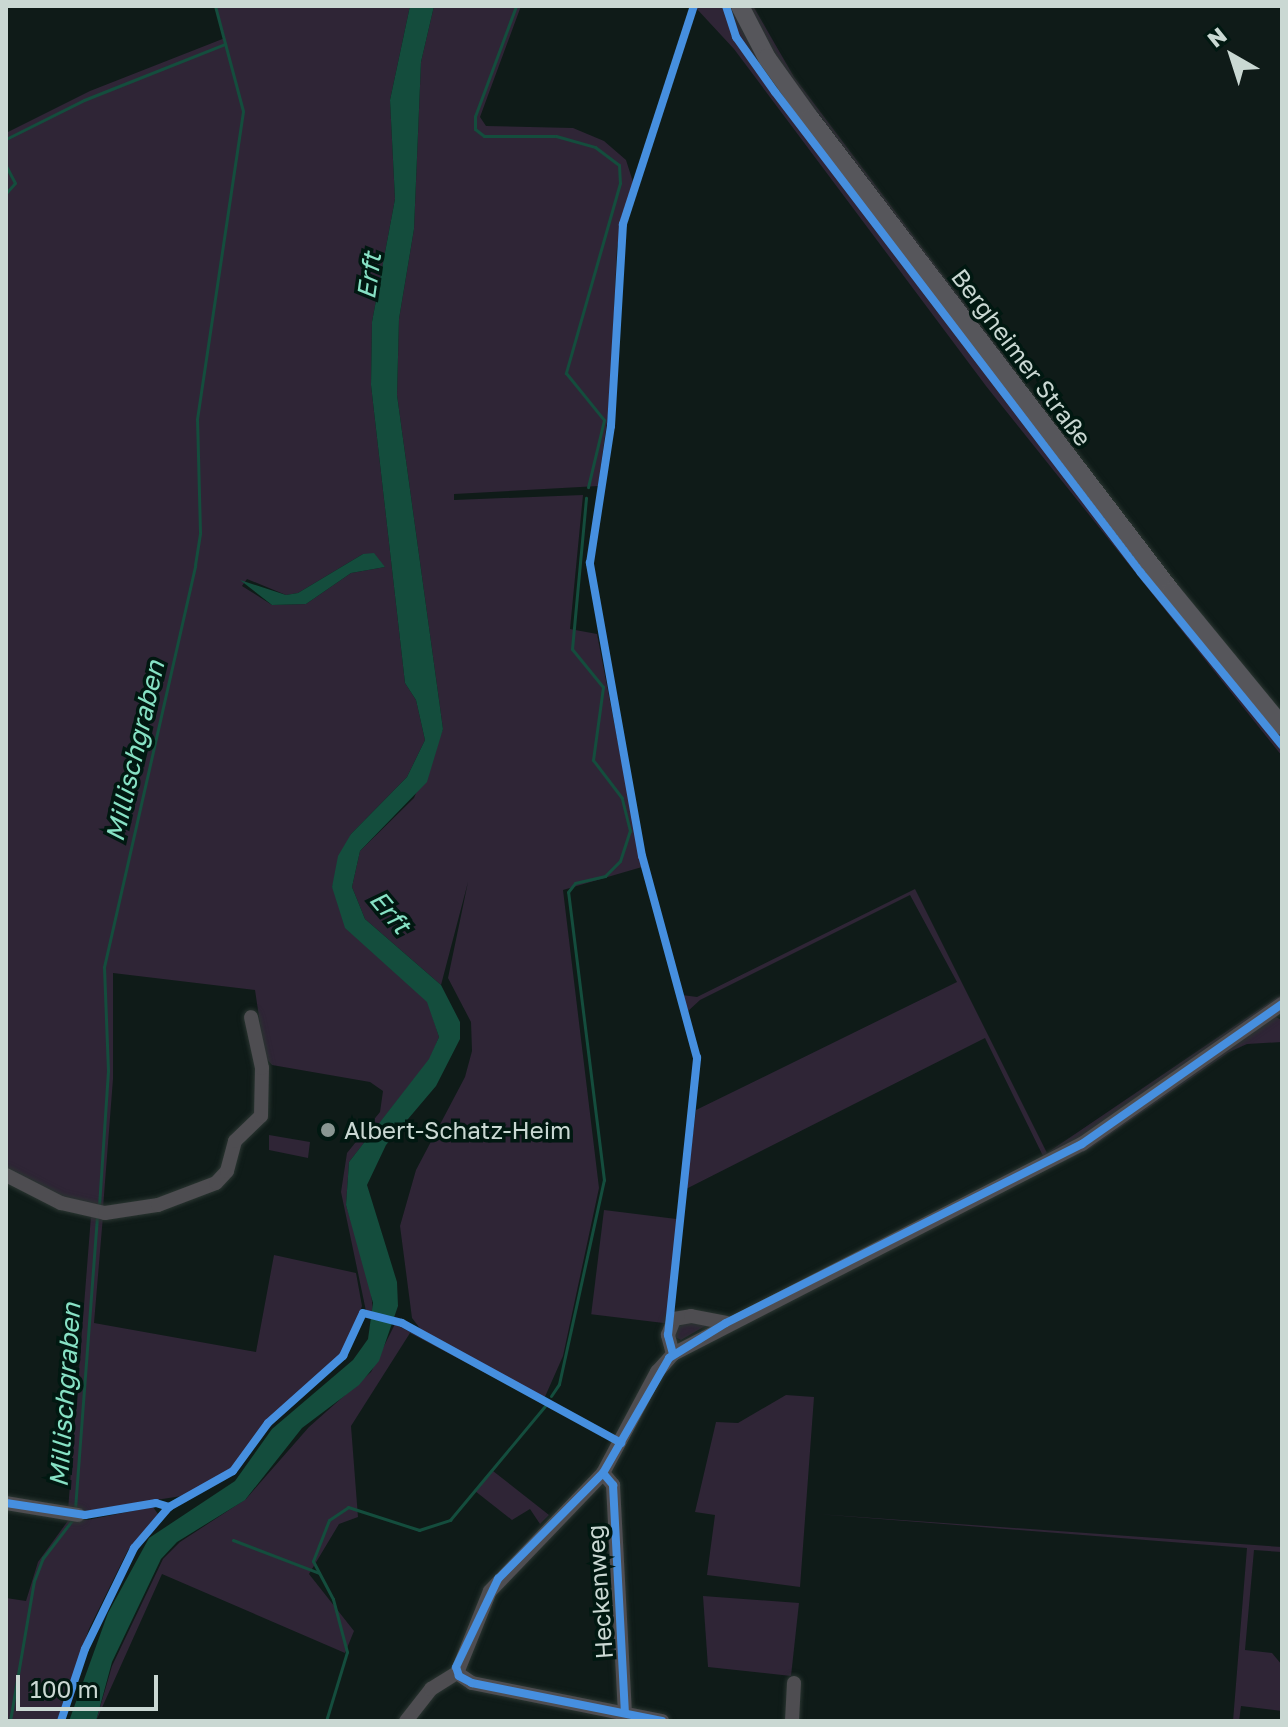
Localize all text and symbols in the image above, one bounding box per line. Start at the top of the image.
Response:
north arrow [1192,16,1272,96]
text: N [1202,21,1232,53]
water label: Erft [350,251,388,301]
street label: Bergheimer Straße [946,263,1098,451]
water label: Millischgraben [99,658,171,844]
water label: Erft [363,884,417,940]
place label: Albert-Schatz-Heim [344,1116,571,1144]
marker: Albert-Schatz-Heim [319,1121,337,1139]
water label: Millischgraben [43,1302,87,1488]
street label: Heckenweg [580,1524,618,1660]
scale bar [20,1659,162,1709]
text: 100 m [30,1674,99,1703]

